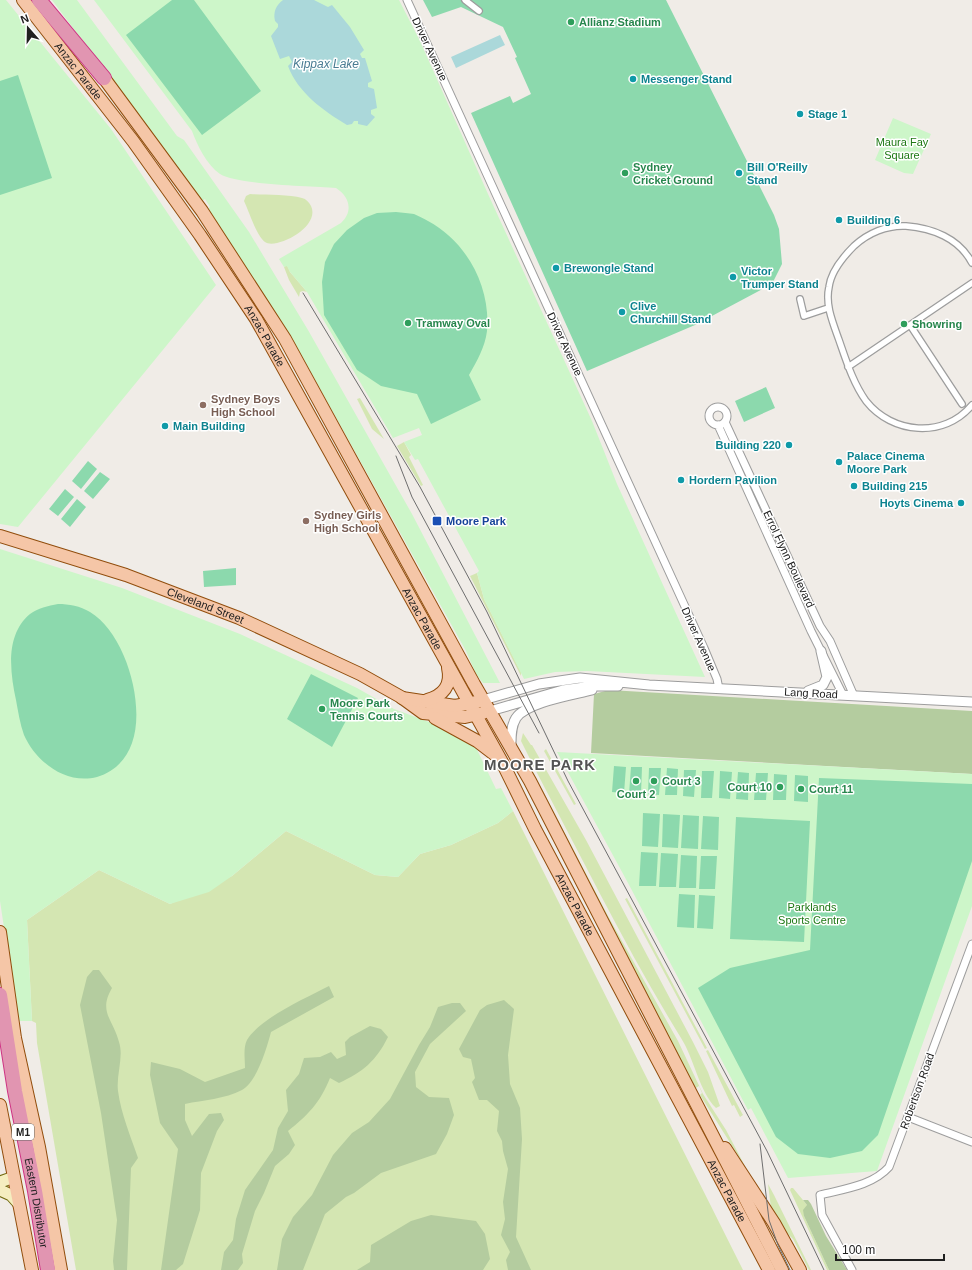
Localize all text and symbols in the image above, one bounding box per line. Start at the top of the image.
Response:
north arrow [8,8,48,48]
text: N [19,12,30,26]
street label: Driver Avenue [410,15,450,83]
place label: Allianz Stadium [579,16,661,28]
marker: Allianz Stadium [566,17,576,27]
street label: Anzac Parade [52,40,104,102]
water label: Kippax Lake [293,57,359,71]
place label: Messenger Stand [641,73,732,85]
marker: Messenger Stand [628,74,638,84]
place label: Stage 1 [808,108,847,120]
marker: Stage 1 [795,109,805,119]
park label: Maura Fay Square [876,136,929,161]
place label: Sydney Cricket Ground [633,161,713,186]
place label: Bill O'Reilly Stand [747,161,809,186]
marker: Sydney Cricket Ground [620,168,630,178]
marker: Bill O'Reilly Stand [734,168,744,178]
place label: Building 6 [847,214,900,226]
marker: Building 6 [834,215,844,225]
place label: Brewongle Stand [564,262,654,274]
marker: Brewongle Stand [551,263,561,273]
place label: Victor Trumper Stand [741,265,819,290]
marker: Victor Trumper Stand [728,272,738,282]
place label: Clive Churchill Stand [630,300,711,325]
street label: Anzac Parade [242,303,287,369]
marker: Clive Churchill Stand [617,307,627,317]
street label: Driver Avenue [545,310,585,378]
place label: Tramway Oval [416,317,490,329]
marker: Tramway Oval [403,318,413,328]
place label: Showring [912,318,962,330]
marker: Showring [899,319,909,329]
place label: Sydney Boys High School [211,393,280,418]
marker: Sydney Boys High School [198,400,208,410]
place label: Main Building [173,420,245,432]
marker: Main Building [160,421,170,431]
place label: Building 220 [716,439,781,451]
marker: Building 220 [784,440,794,450]
place label: Palace Cinema Moore Park [847,450,926,475]
marker: Palace Cinema Moore Park [834,457,844,467]
place label: Hordern Pavilion [689,474,777,486]
marker: Hordern Pavilion [676,475,686,485]
place label: Building 215 [862,480,927,492]
marker: Building 215 [849,481,859,491]
place label: Hoyts Cinema [880,497,954,509]
marker: Hoyts Cinema [956,498,966,508]
place label: Sydney Girls High School [314,509,381,534]
street label: Errol Flynn Boulevard [761,509,817,609]
marker: Moore Park [431,515,443,527]
place label: Moore Park [446,515,507,527]
marker: Sydney Girls High School [301,516,311,526]
street label: Cleveland Street [165,585,246,626]
street label: Anzac Parade [400,586,444,652]
street label: Driver Avenue [680,605,718,673]
street label: Lang Road [784,686,838,700]
place label: Moore Park Tennis Courts [330,697,403,722]
marker: Moore Park Tennis Courts [317,704,327,714]
district label: MOORE PARK [484,756,596,773]
place label: Court 3 [662,775,701,787]
marker: Court 2 [631,776,641,786]
marker: Court 3 [649,776,659,786]
place label: Court 10 [727,781,772,793]
marker: Court 10 [775,782,785,792]
place label: Court 11 [809,783,853,795]
marker: Court 11 [796,784,806,794]
place label: Court 2 [617,788,655,800]
street label: Anzac Parade [554,871,597,938]
park label: Parklands Sports Centre [778,901,846,926]
street label: Robertson Road [898,1051,936,1131]
road number: M1 [12,1124,34,1140]
street label: Eastern Distributor [22,1157,50,1249]
street label: Anzac Parade [705,1157,748,1224]
scale bar [836,1236,944,1262]
text: 100 m [842,1243,875,1257]

